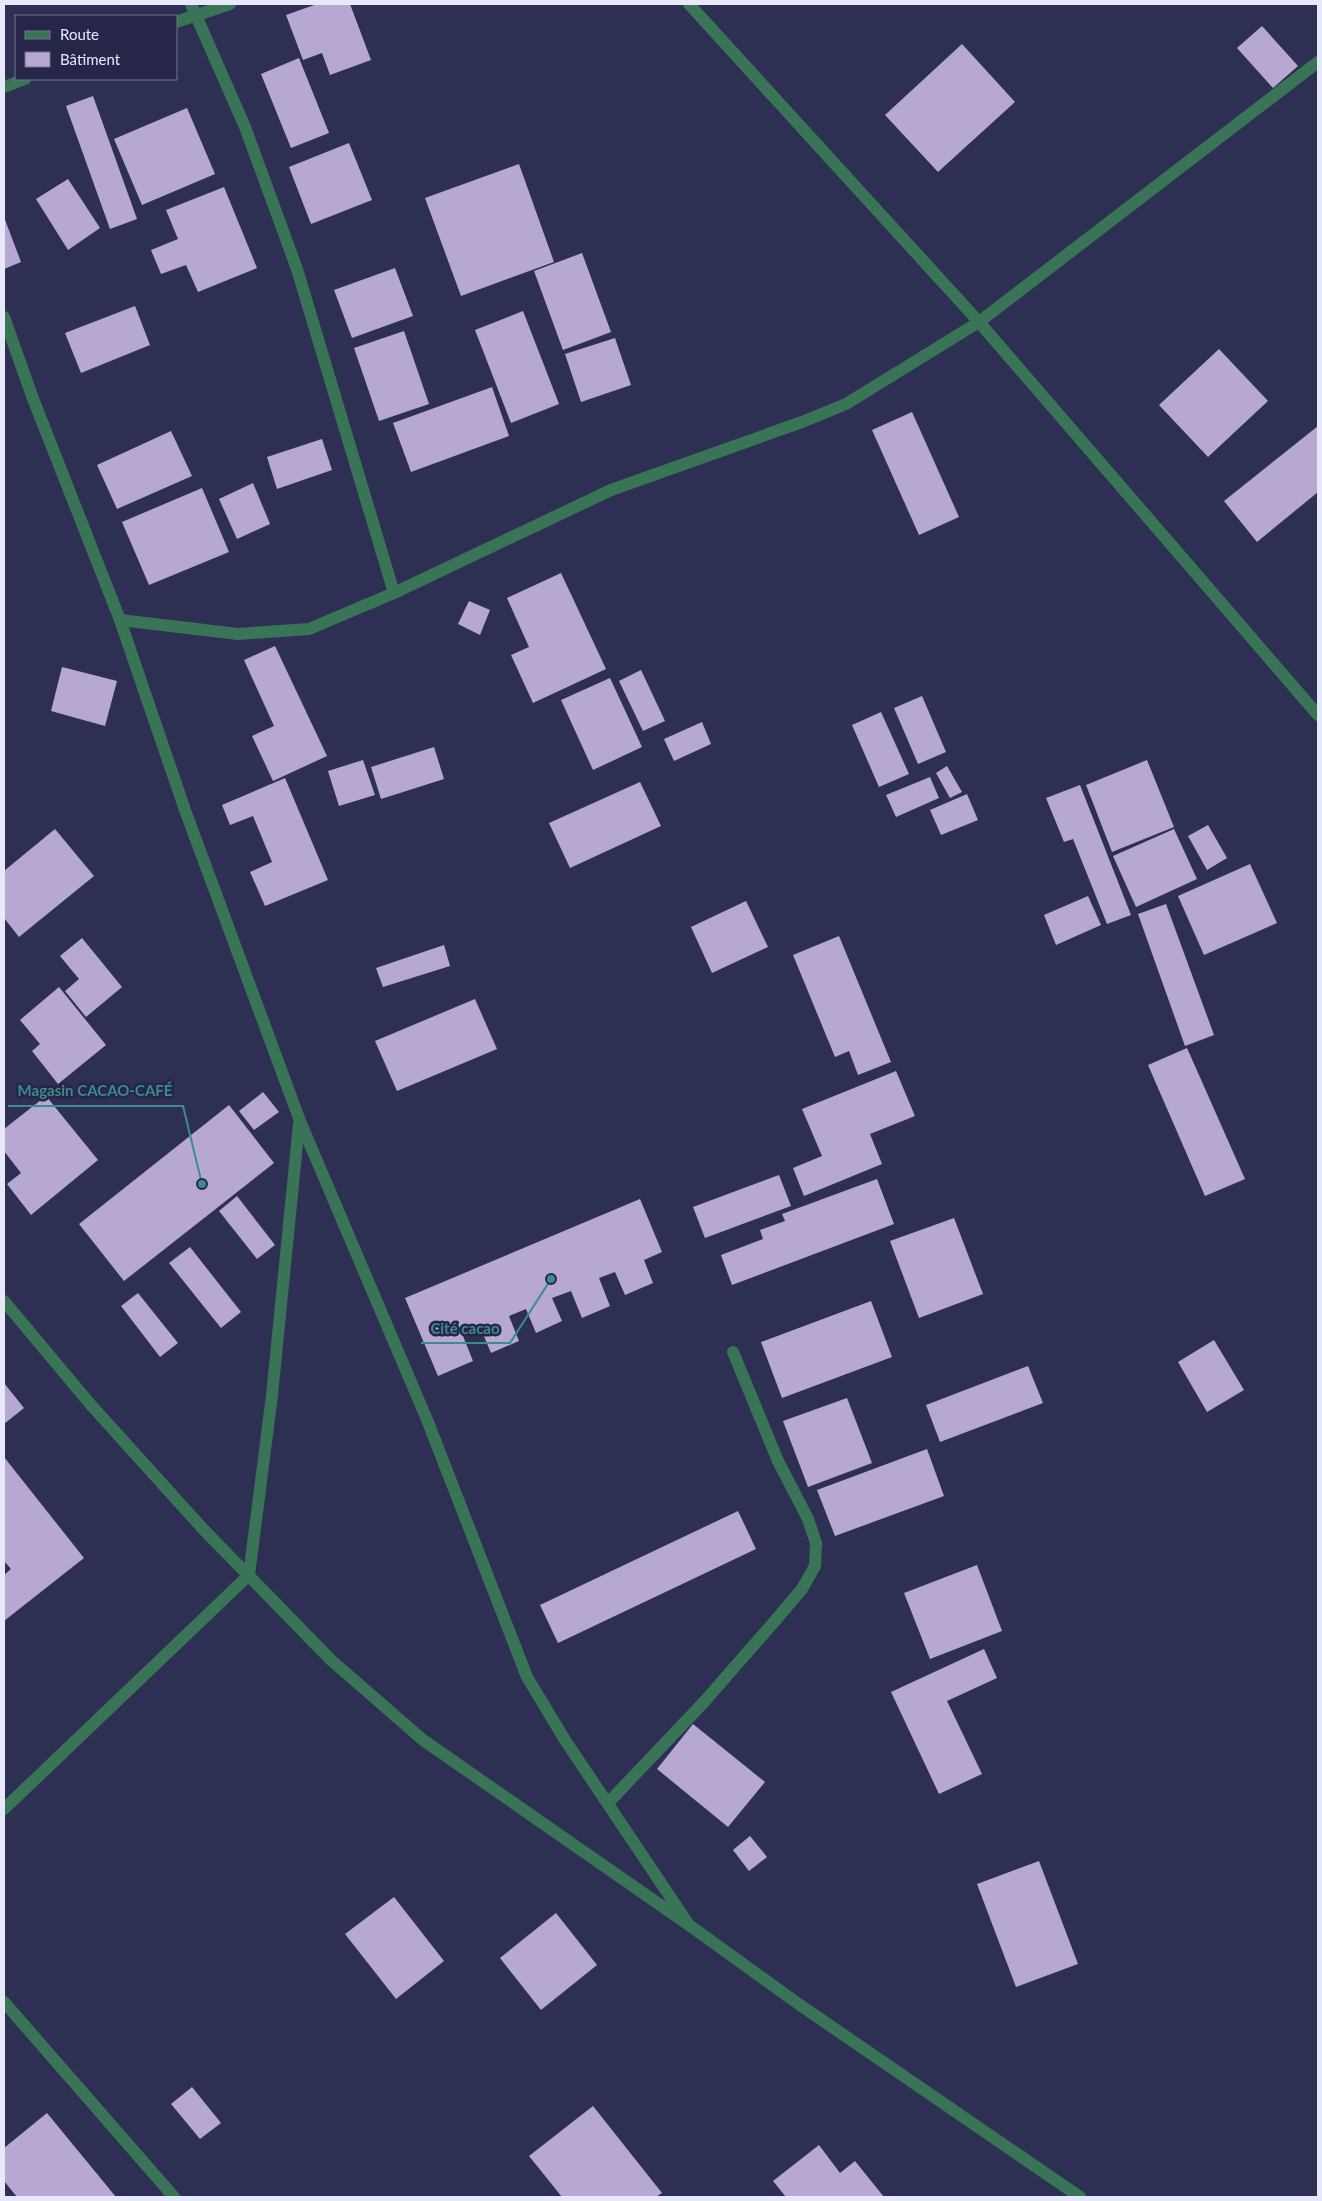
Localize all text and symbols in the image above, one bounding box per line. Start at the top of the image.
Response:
legend [15,15,178,80]
text: Route [60,25,99,43]
text: Bâtiment [60,50,121,68]
callout: Magasin CACAO-CAFÉ [8,1076,183,1106]
text: Magasin CACAO-CAFÉ [18,1081,173,1099]
callout: Cité cacao [421,1313,510,1343]
text: Cité cacao [430,1319,500,1337]

